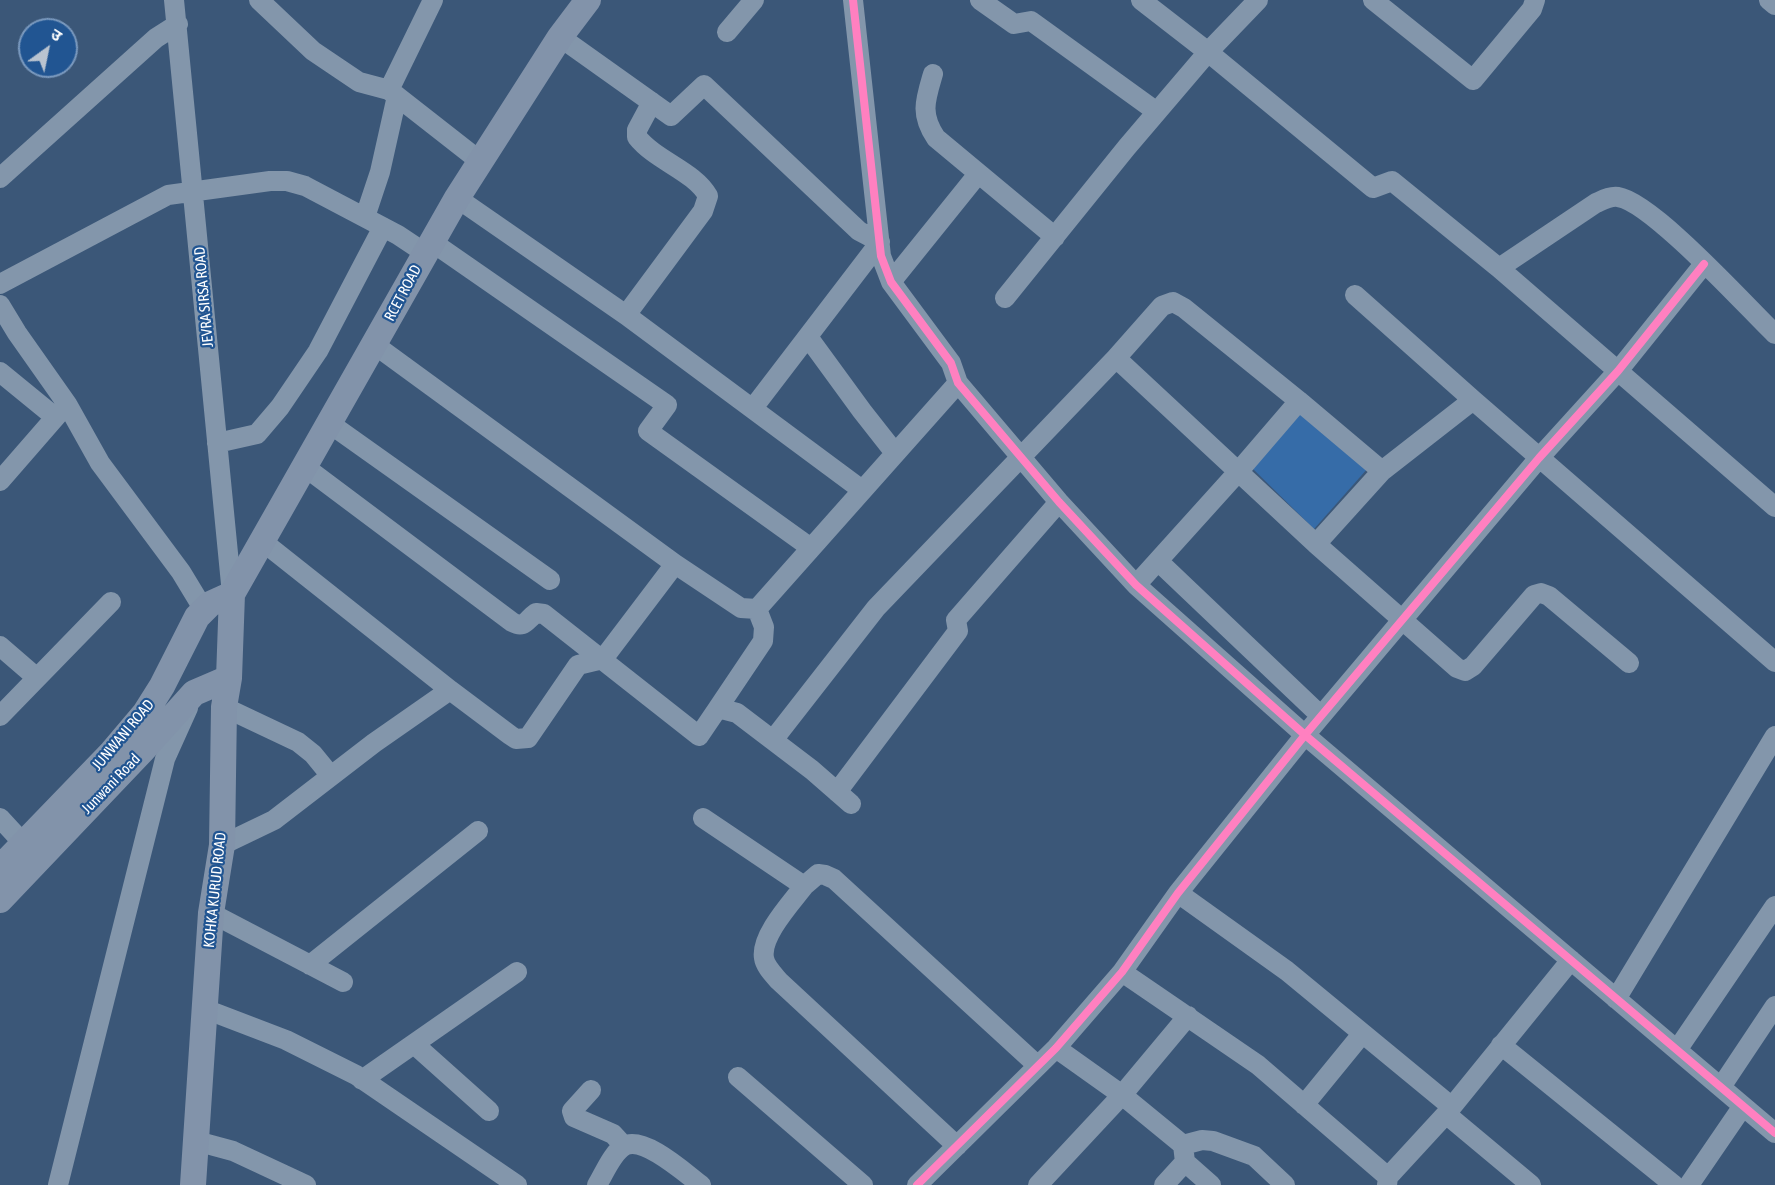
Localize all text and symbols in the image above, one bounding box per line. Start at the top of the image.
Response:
north arrow [18,18,78,78]
text: उ [48,24,66,45]
street label: JEVRA SIRSA ROAD [191,246,217,348]
street label: RCET ROAD [381,262,425,324]
street label: JUNWANI ROAD [88,696,158,774]
street label: Junwani Road [78,750,144,818]
street label: KOHKA KURUD ROAD [200,831,230,949]

